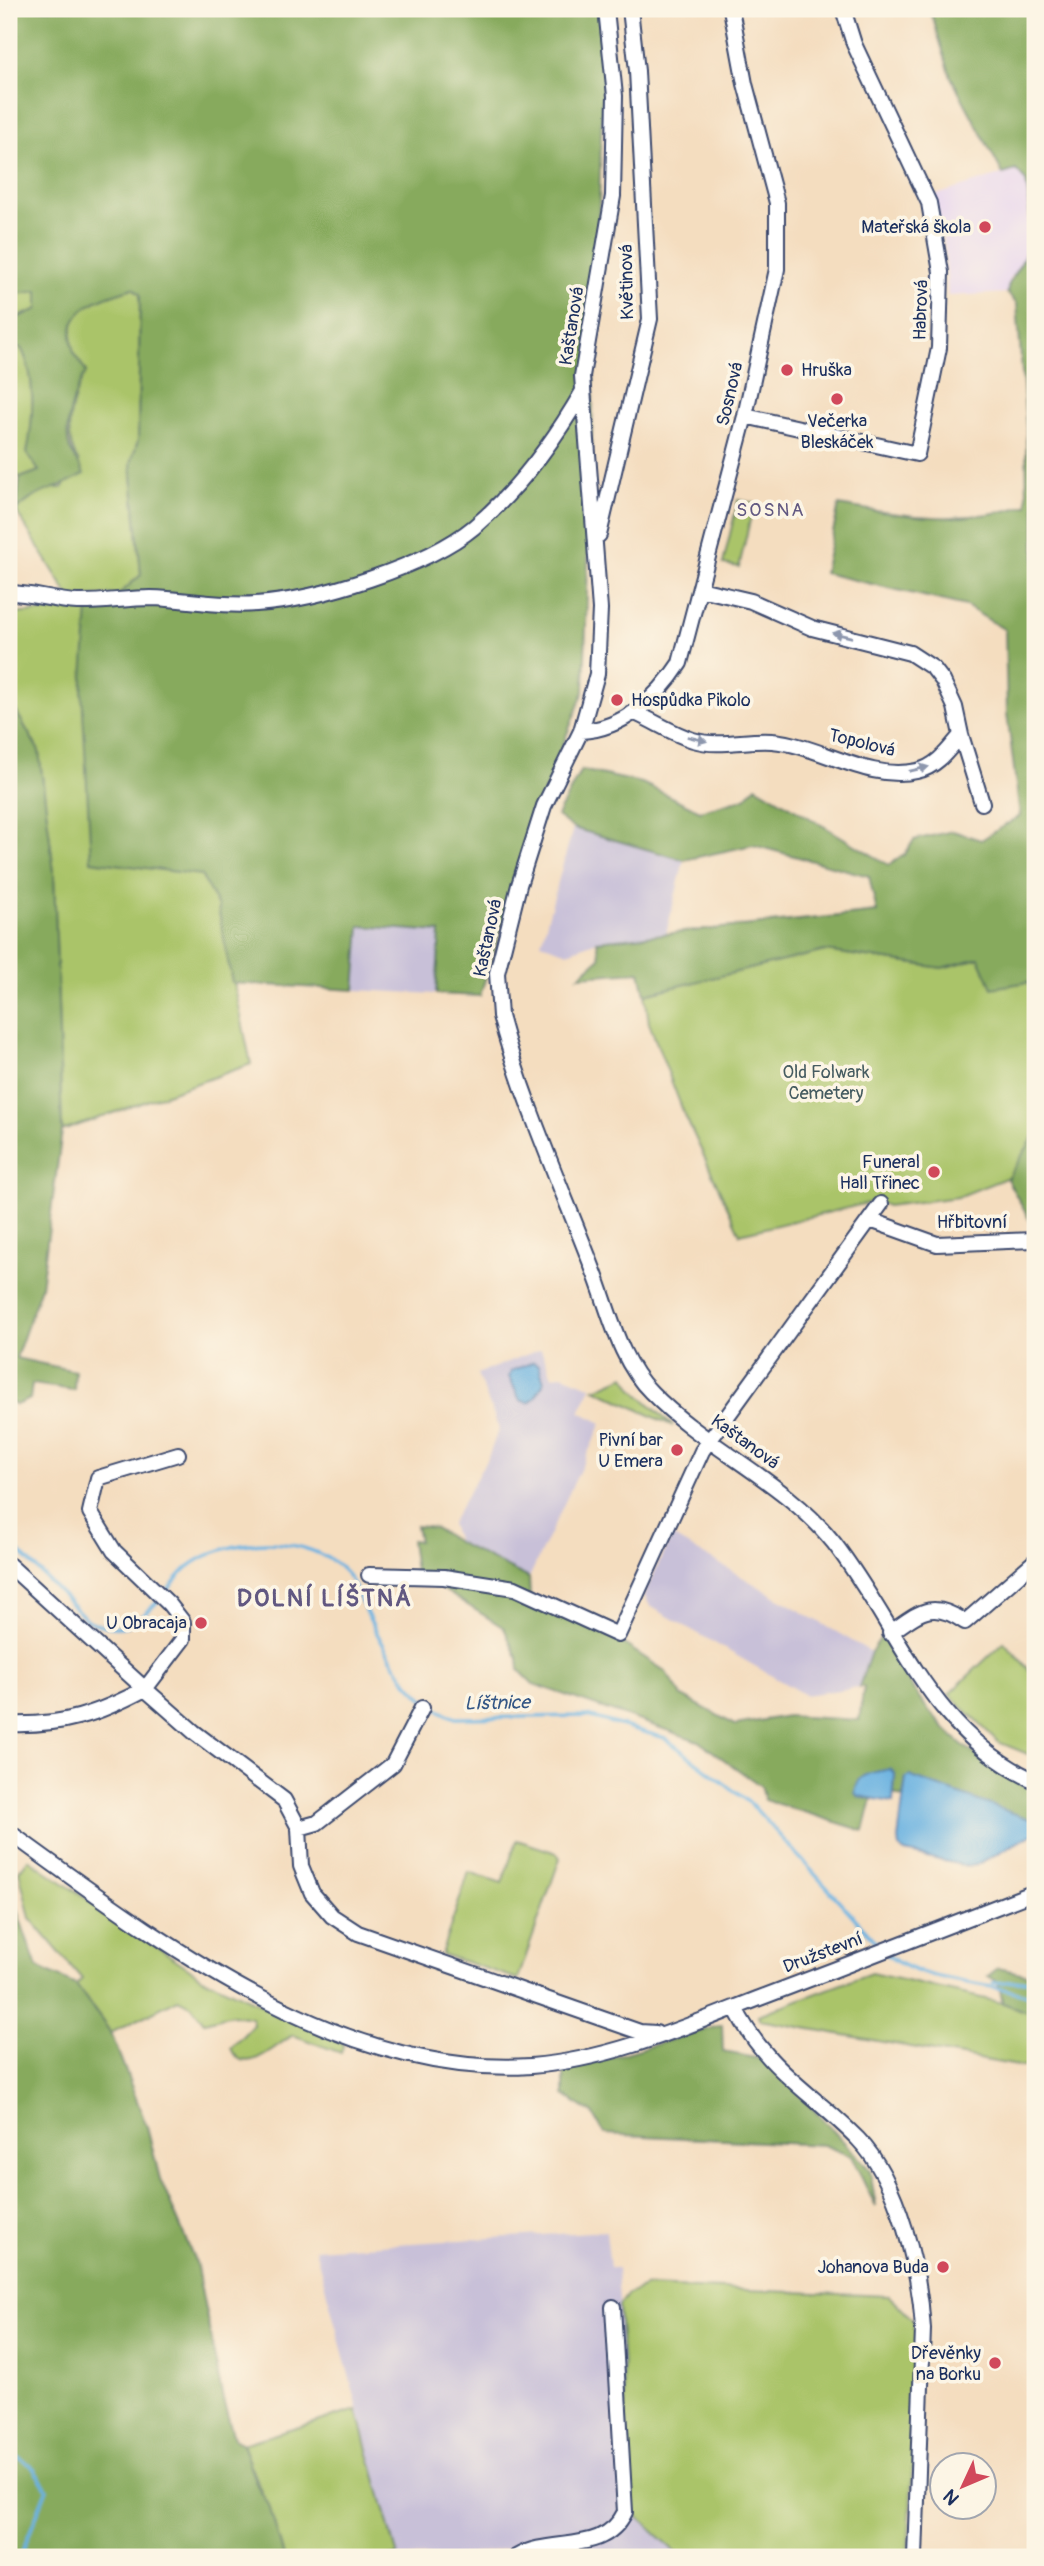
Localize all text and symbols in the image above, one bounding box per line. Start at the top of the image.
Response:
place label: Mateřská škola [861,216,971,239]
marker: Mateřská škola [977,219,993,235]
street label: Květinová [615,244,639,320]
street label: Habrová [908,279,934,341]
street label: Kaštanová [554,285,590,367]
place label: Hruška [801,359,852,382]
street label: Sosnová [711,360,749,428]
marker: Hruška [779,362,795,378]
marker: Večerka Bleskáček [829,391,845,407]
place label: Večerka Bleskáček [800,410,874,454]
district label: SOSNA [736,498,806,522]
one-way arrow [831,629,853,640]
place label: Hospůdka Pikolo [631,689,751,712]
marker: Hospůdka Pikolo [609,692,625,708]
street label: Topolová [826,724,898,762]
one-way arrow [687,734,709,745]
one-way arrow [909,764,931,775]
street label: Kaštanová [469,897,507,979]
park label: Old Folwark Cemetery [783,1061,870,1105]
place label: Funeral Hall Třinec [840,1151,920,1195]
marker: Funeral Hall Třinec [926,1164,942,1180]
street label: Hřbitovní [937,1211,1007,1234]
street label: Kaštanová [706,1409,784,1475]
place label: Pivní bar U Emera [598,1429,664,1473]
marker: Pivní bar U Emera [669,1442,685,1458]
district label: DOLNÍ LÍŠTNÁ [237,1583,413,1613]
place label: U Obracaja [106,1612,187,1635]
marker: U Obracaja [193,1615,209,1631]
water label: Líštnice [464,1690,532,1716]
street label: Družstevní [780,1927,866,1979]
place label: Johanova Buda [817,2256,929,2279]
marker: Johanova Buda [935,2259,951,2275]
place label: Dřevěnky na Borku [911,2342,981,2386]
marker: Dřevěnky na Borku [987,2355,1003,2371]
north arrow [928,2450,998,2520]
text: N [938,2484,965,2510]

